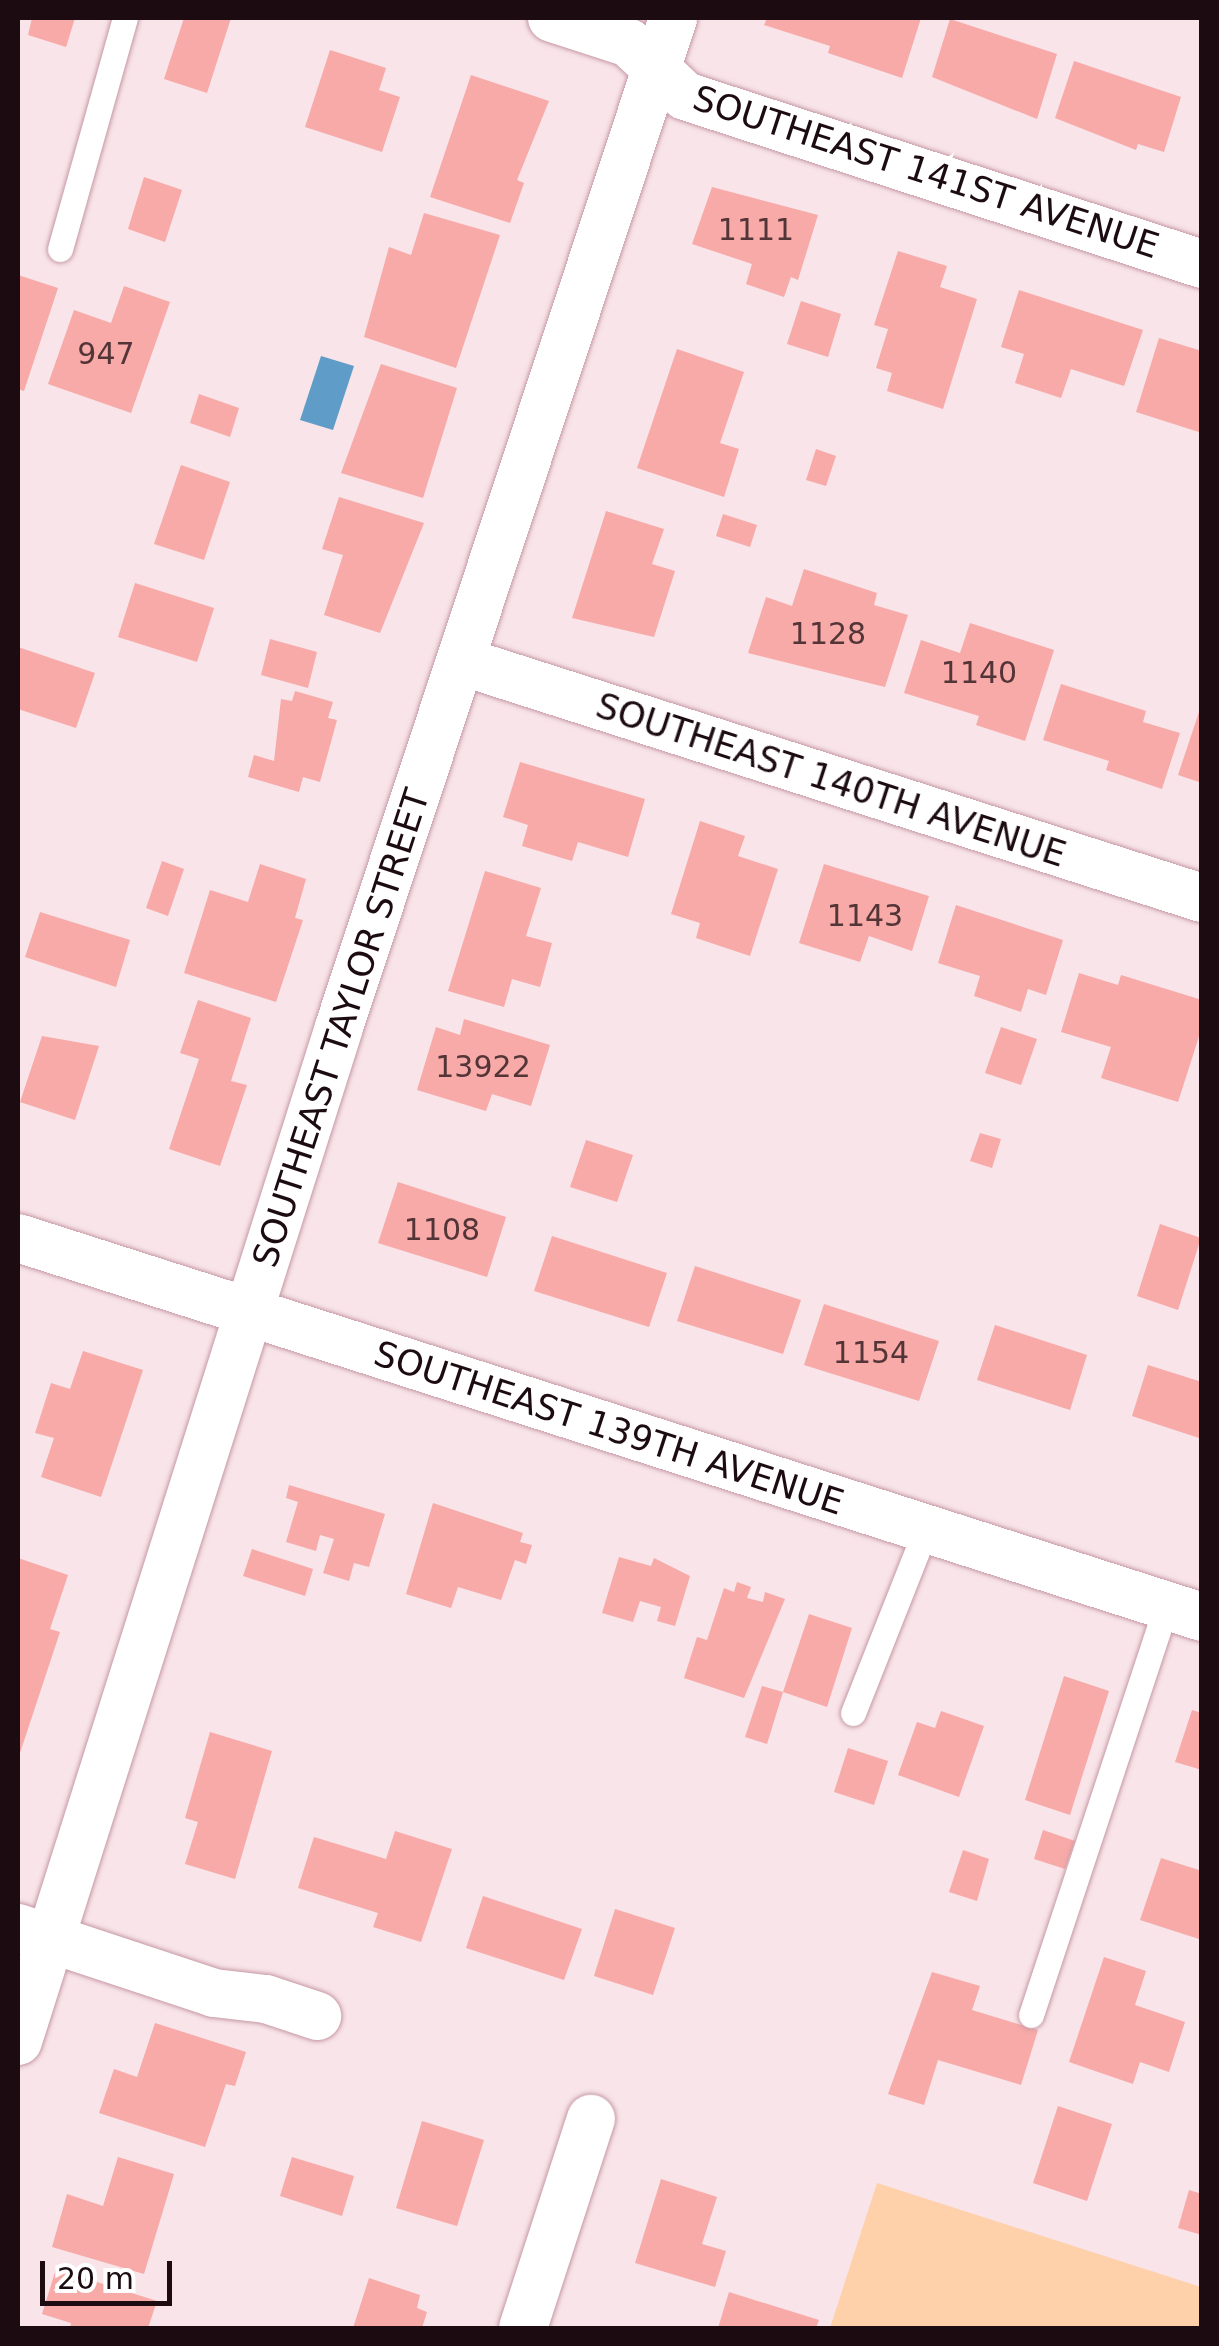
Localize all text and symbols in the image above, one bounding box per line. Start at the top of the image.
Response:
street label: SOUTHEAST 141ST AVENUE [688,77,1164,267]
house number: 1111 [718,212,794,248]
house number: 947 [77,336,135,372]
house number: 1128 [790,616,866,652]
house number: 1140 [941,655,1017,691]
street label: SOUTHEAST 140TH AVENUE [591,684,1071,876]
street label: SOUTHEAST TAYLOR STREET [244,784,438,1272]
house number: 1143 [827,898,903,934]
house number: 13922 [435,1049,531,1085]
house number: 1108 [404,1212,480,1248]
street label: SOUTHEAST 139TH AVENUE [369,1332,849,1524]
house number: 1154 [833,1335,909,1371]
scale bar [45,2241,178,2303]
text: 20 m [57,2261,134,2296]

